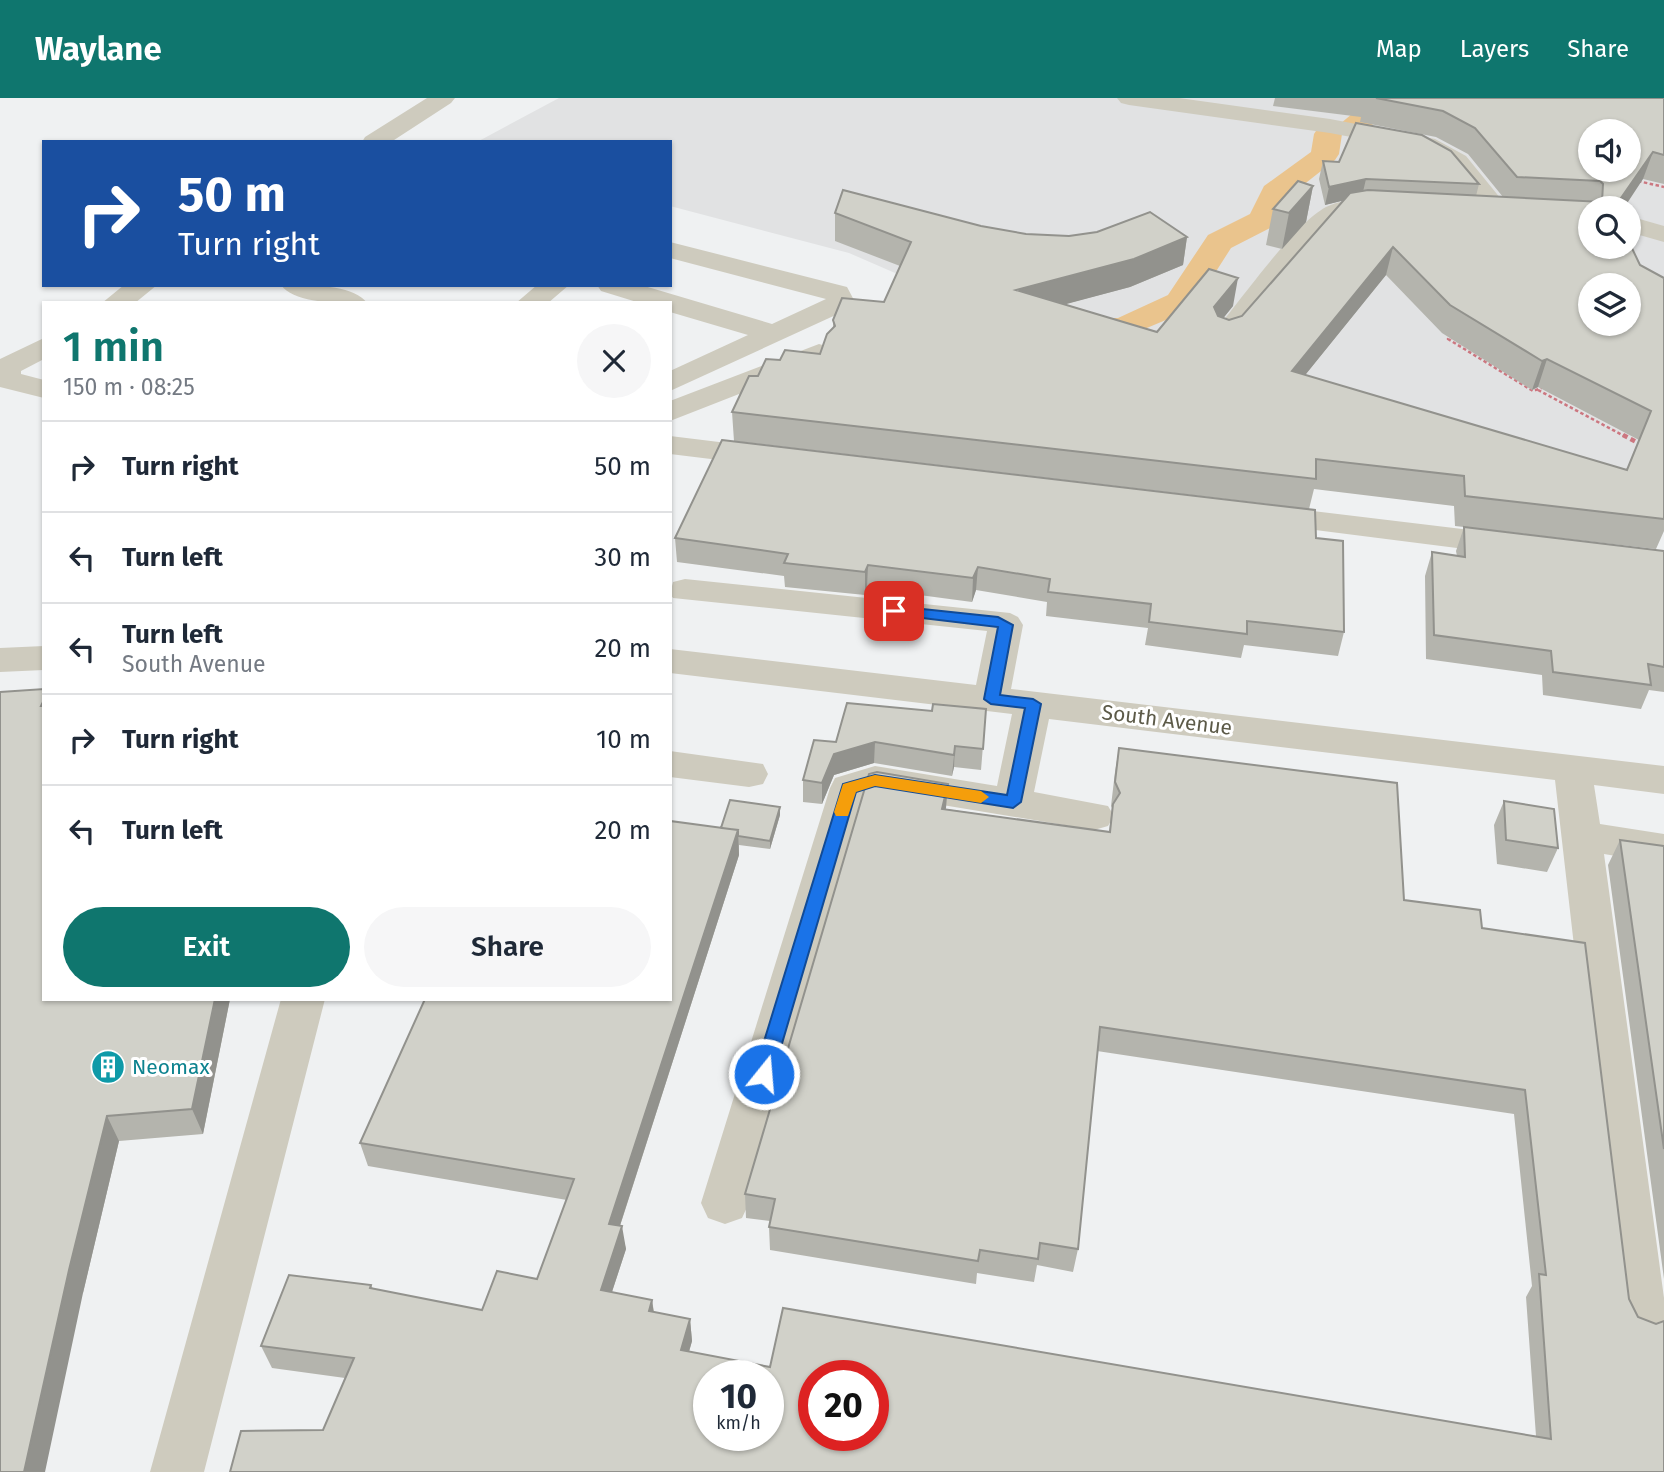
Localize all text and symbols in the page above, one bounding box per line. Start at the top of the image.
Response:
text: Waylane [35,29,162,69]
text: Map [1376,35,1422,63]
text: Layers [1460,35,1529,63]
text: Share [1567,35,1629,63]
map controls [1578,119,1641,336]
button: sound [1578,119,1641,182]
text: 50 m [178,165,286,224]
icon: right [63,168,154,259]
button: search [1578,196,1641,259]
text: Turn right [178,225,320,263]
button: layers [1578,273,1641,336]
text: 1 min [63,322,164,372]
button: close [577,324,651,398]
text: 150 m · 08:25 [63,373,195,401]
icon: right [63,448,101,486]
text: Turn right [122,451,239,482]
text: 50 m [594,451,651,482]
icon: left [63,539,101,577]
text: Turn left [122,542,223,573]
text: 30 m [594,542,651,573]
pin [864,581,924,641]
icon: arrive [875,592,913,630]
text: Turn left [122,619,223,650]
icon: left [63,630,101,668]
text: 20 m [594,633,651,664]
text: South Avenue [122,650,266,678]
street label: South Avenue [1100,699,1234,741]
icon: right [63,721,101,759]
text: Turn right [122,724,239,755]
text: 10 m [596,724,651,755]
icon: left [63,812,101,850]
text: Turn left [122,815,223,846]
text: 20 m [594,815,651,846]
button: Exit [63,907,350,987]
button: Share [364,907,651,987]
position arrow [727,1037,801,1111]
building icon: Neomax [89,1048,127,1086]
place label: Neomax [132,1054,210,1080]
speed limit sign: 20 [798,1360,889,1451]
text: 10 [720,1375,757,1417]
text: km/h [716,1412,761,1434]

